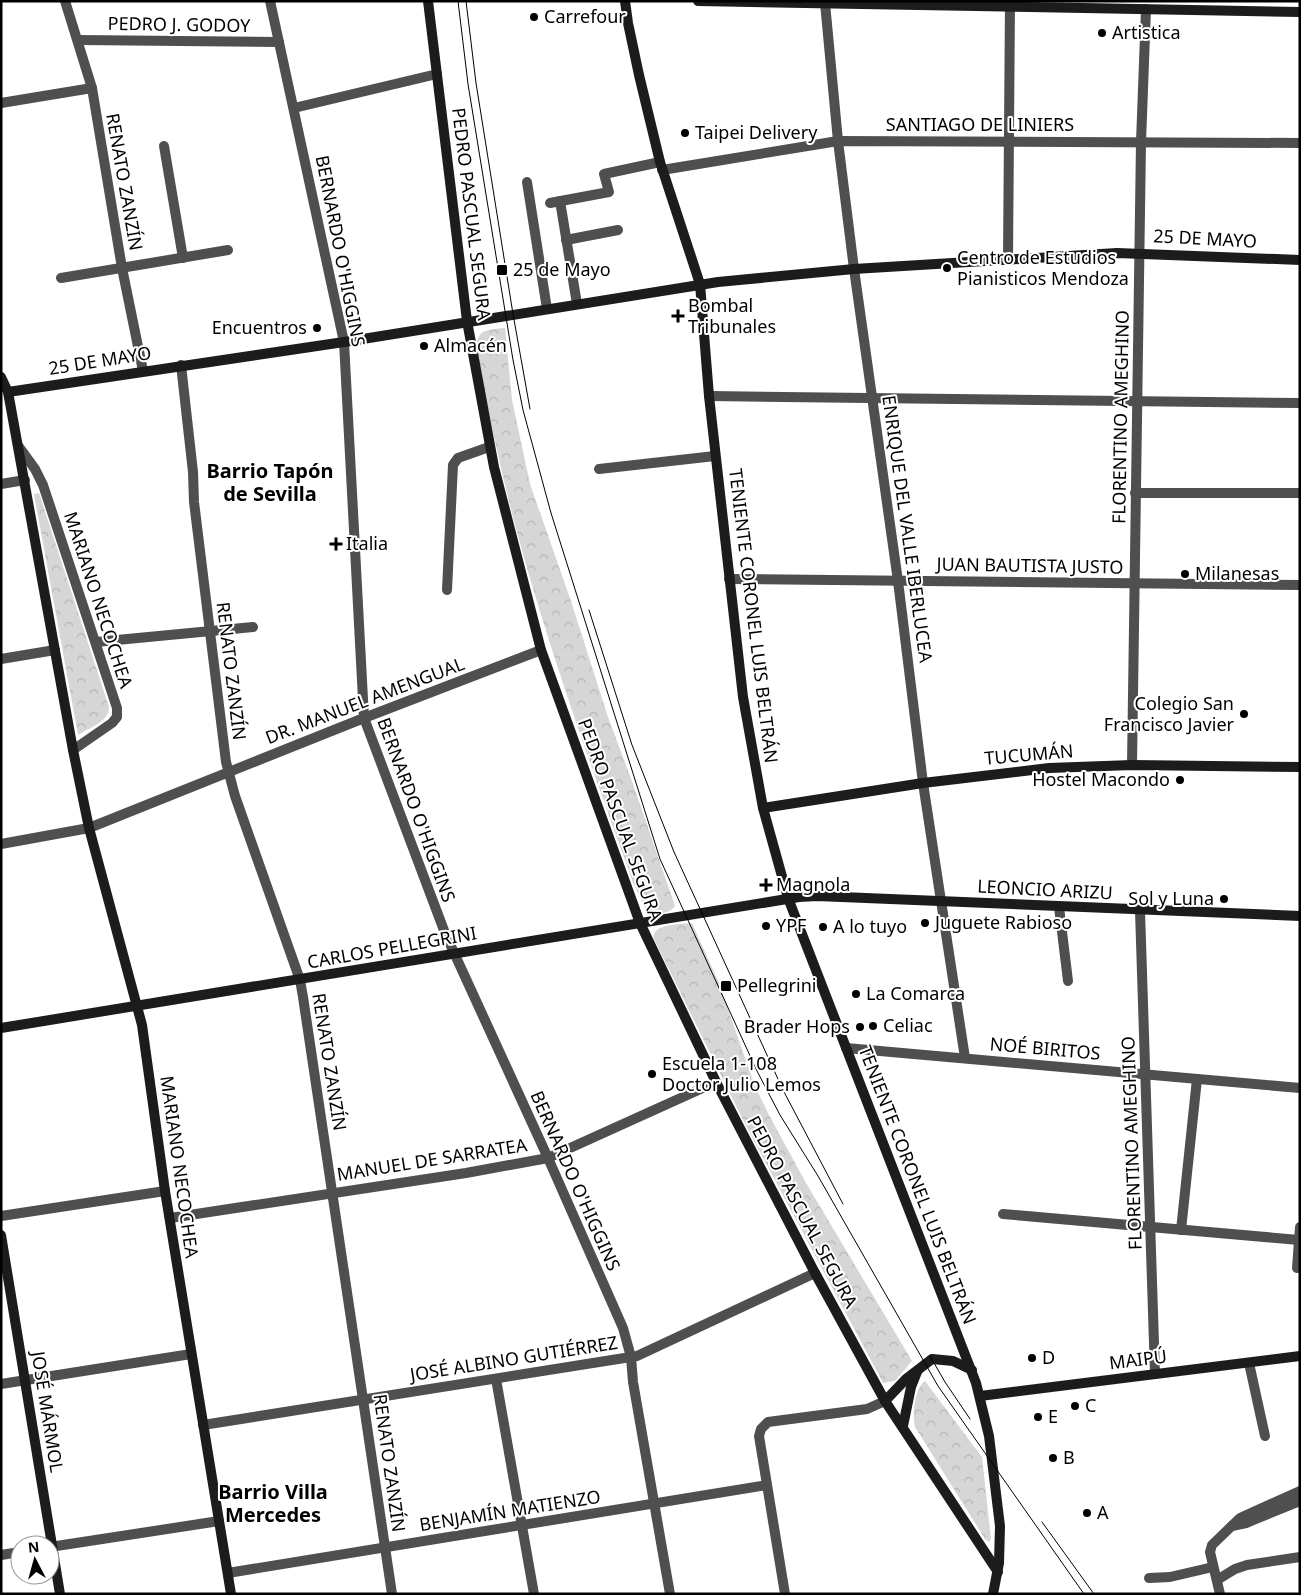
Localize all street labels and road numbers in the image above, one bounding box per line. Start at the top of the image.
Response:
street label: PEDRO J. GODOY [107,11,251,37]
street label: PEDRO PASCUAL SEGURA [447,106,497,322]
street label: RENATO ZANZÍN [101,111,149,252]
street label: SANTIAGO DE LINIERS [886,112,1074,136]
street label: BERNARDO O'HIGGINS [311,153,371,349]
street label: 25 DE MAYO [1153,223,1257,253]
street label: FLORENTINO AMEGHINO [1106,310,1134,524]
street label: 25 DE MAYO [47,340,153,380]
street label: ENRIQUE DEL VALLE IBERLUCEA [877,394,939,664]
street label: TENIENTE CORONEL LUIS BELTRÁN [724,467,784,765]
street label: MARIANO NECOCHEA [59,508,139,691]
street label: JUAN BAUTISTA JUSTO [934,551,1124,579]
street label: RENATO ZANZÍN [212,600,252,741]
street label: DR. MANUEL AMENGUAL [262,651,468,749]
street label: BERNARDO O'HIGGINS [372,714,462,905]
street label: PEDRO PASCUAL SEGURA [573,715,669,925]
street label: TUCUMÁN [983,738,1074,770]
street label: LEONCIO ARIZU [977,873,1113,905]
street label: CARLOS PELLEGRINI [305,920,478,974]
street label: RENATO ZANZÍN [307,991,353,1132]
street label: NOÉ BIRITOS [989,1031,1102,1065]
street label: FLORENTINO AMEGHINO [1115,1036,1147,1250]
street label: TENIENTE CORONEL LUIS BELTRÁN [854,1042,982,1327]
street label: MARIANO NECOCHEA [155,1074,205,1260]
street label: BERNARDO O'HIGGINS [525,1087,626,1274]
street label: PEDRO PASCUAL SEGURA [742,1111,864,1312]
street label: MANUEL DE SARRATEA [335,1132,529,1186]
street label: JOSÉ ALBINO GUTIÉRREZ [406,1330,619,1387]
street label: MAIPÚ [1108,1344,1168,1374]
street label: JOSÉ MÁRMOL [26,1348,69,1474]
street label: RENATO ZANZÍN [368,1392,412,1533]
street label: BENJAMÍN MATIENZO [418,1484,602,1536]

